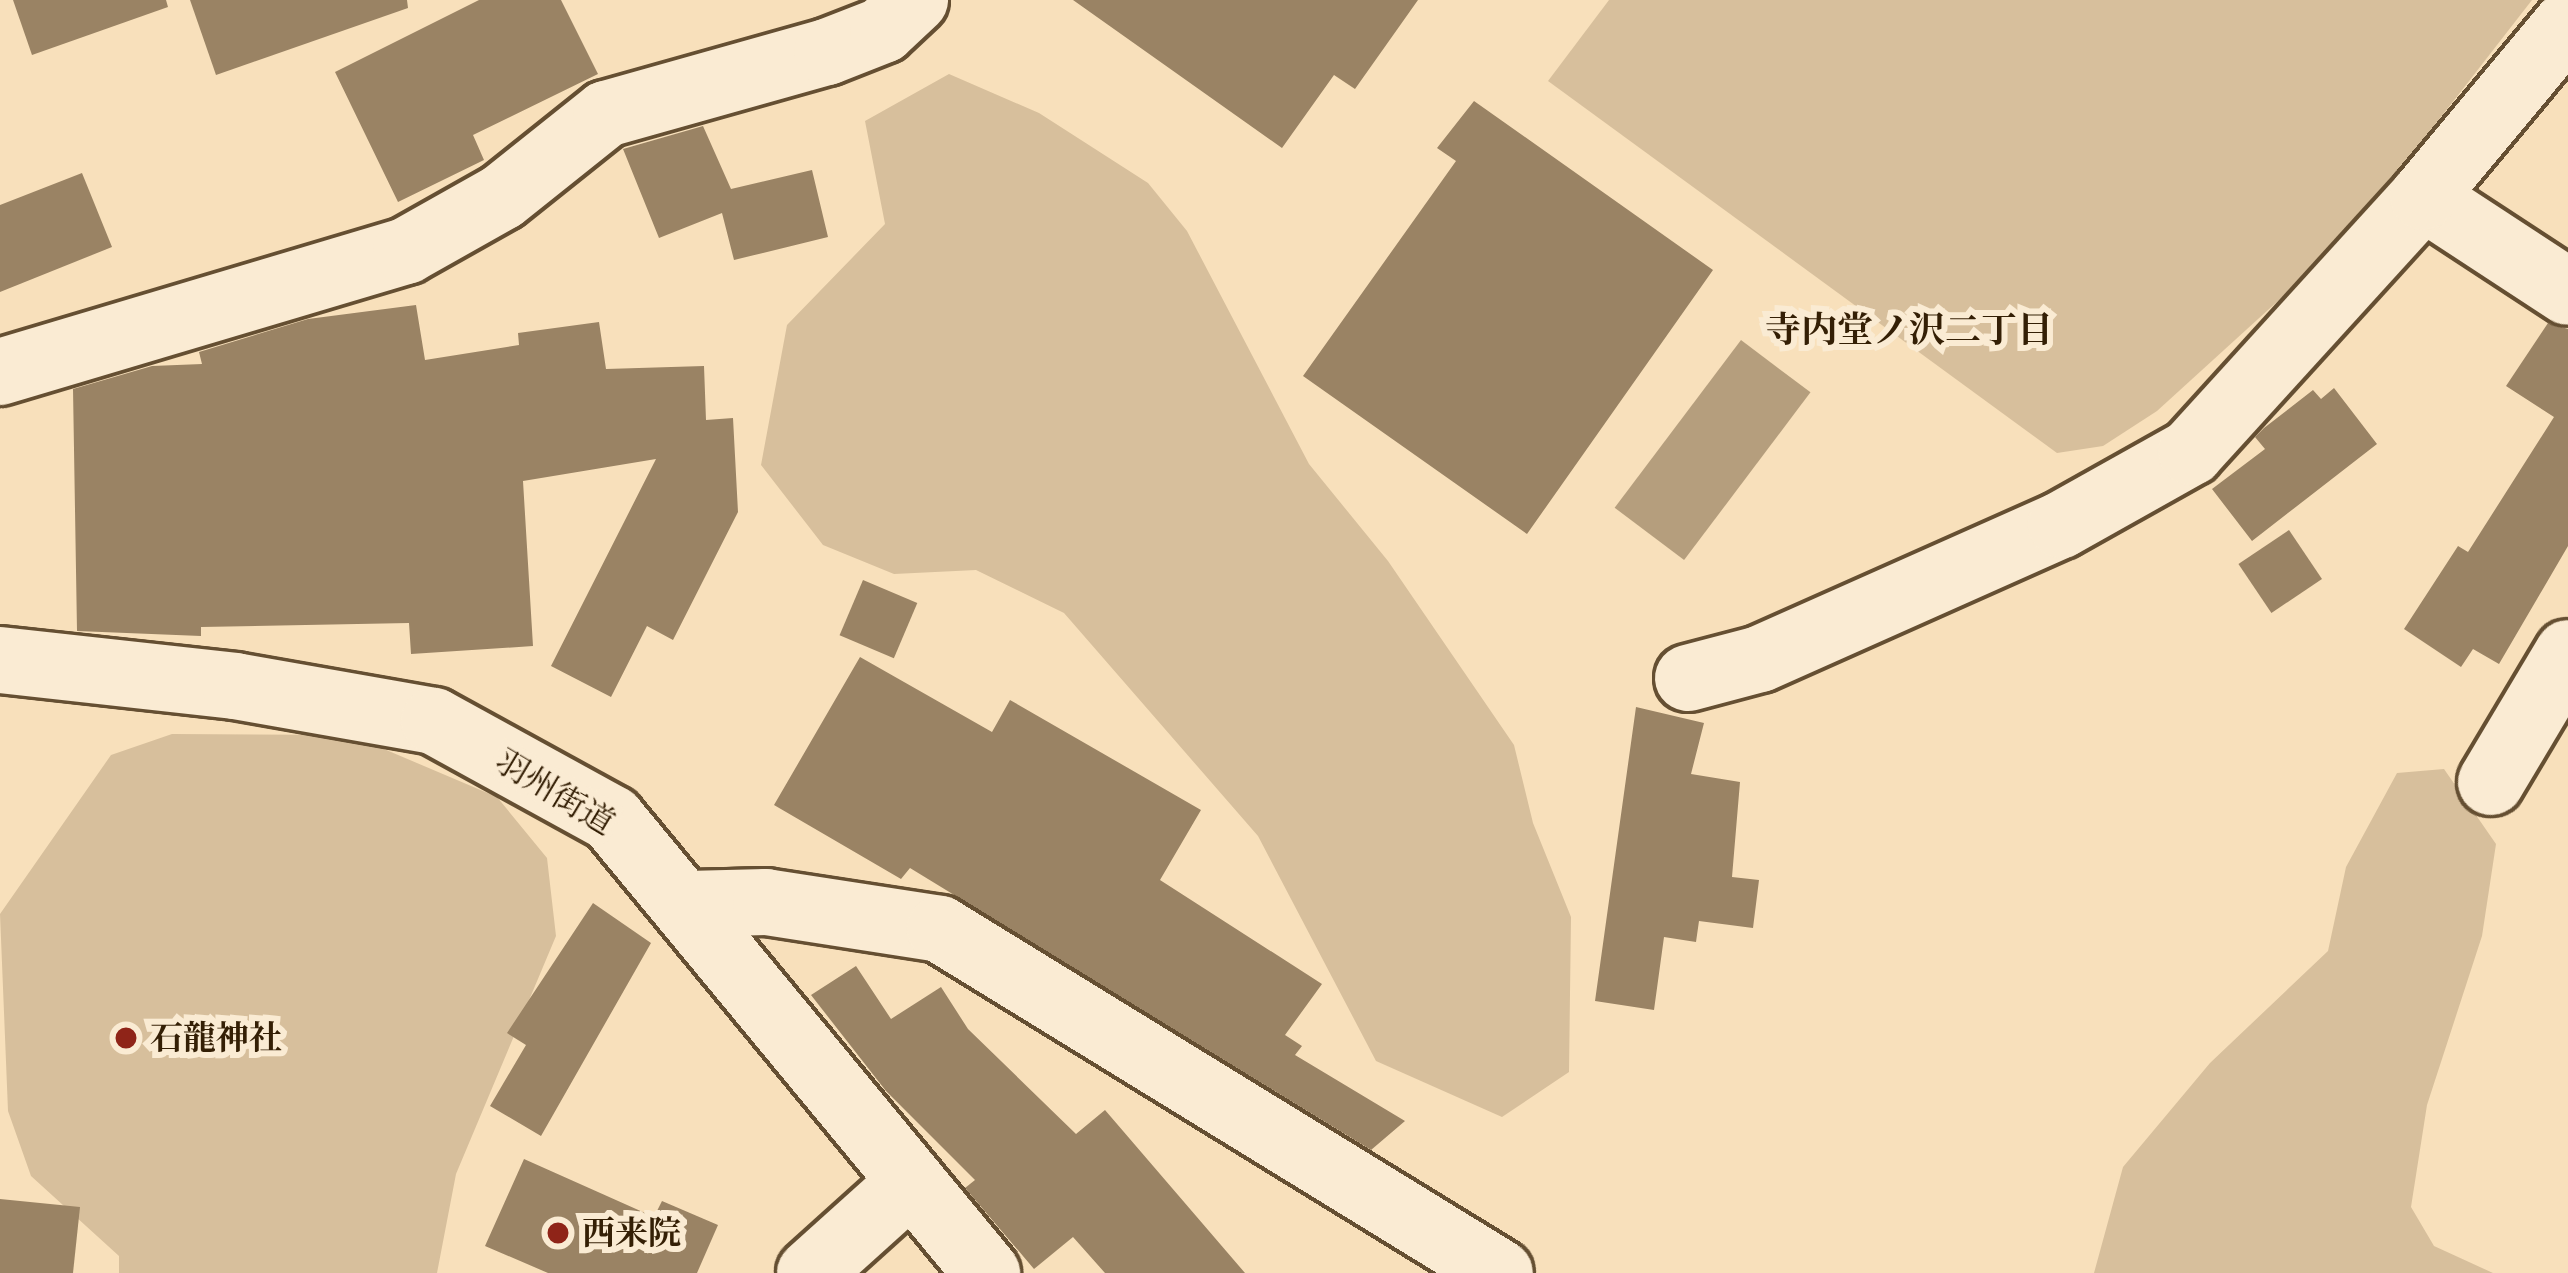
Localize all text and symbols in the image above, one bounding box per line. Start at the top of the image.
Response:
district label: 寺内堂ノ沢二丁目 [1765,308,2053,352]
street label: 羽州街道 [488,741,622,843]
place label: 石龍神社 [150,1018,282,1058]
marker: 石龍神社 [113,1025,139,1051]
place label: 西来院 [582,1213,681,1253]
marker: 西来院 [545,1220,571,1246]

